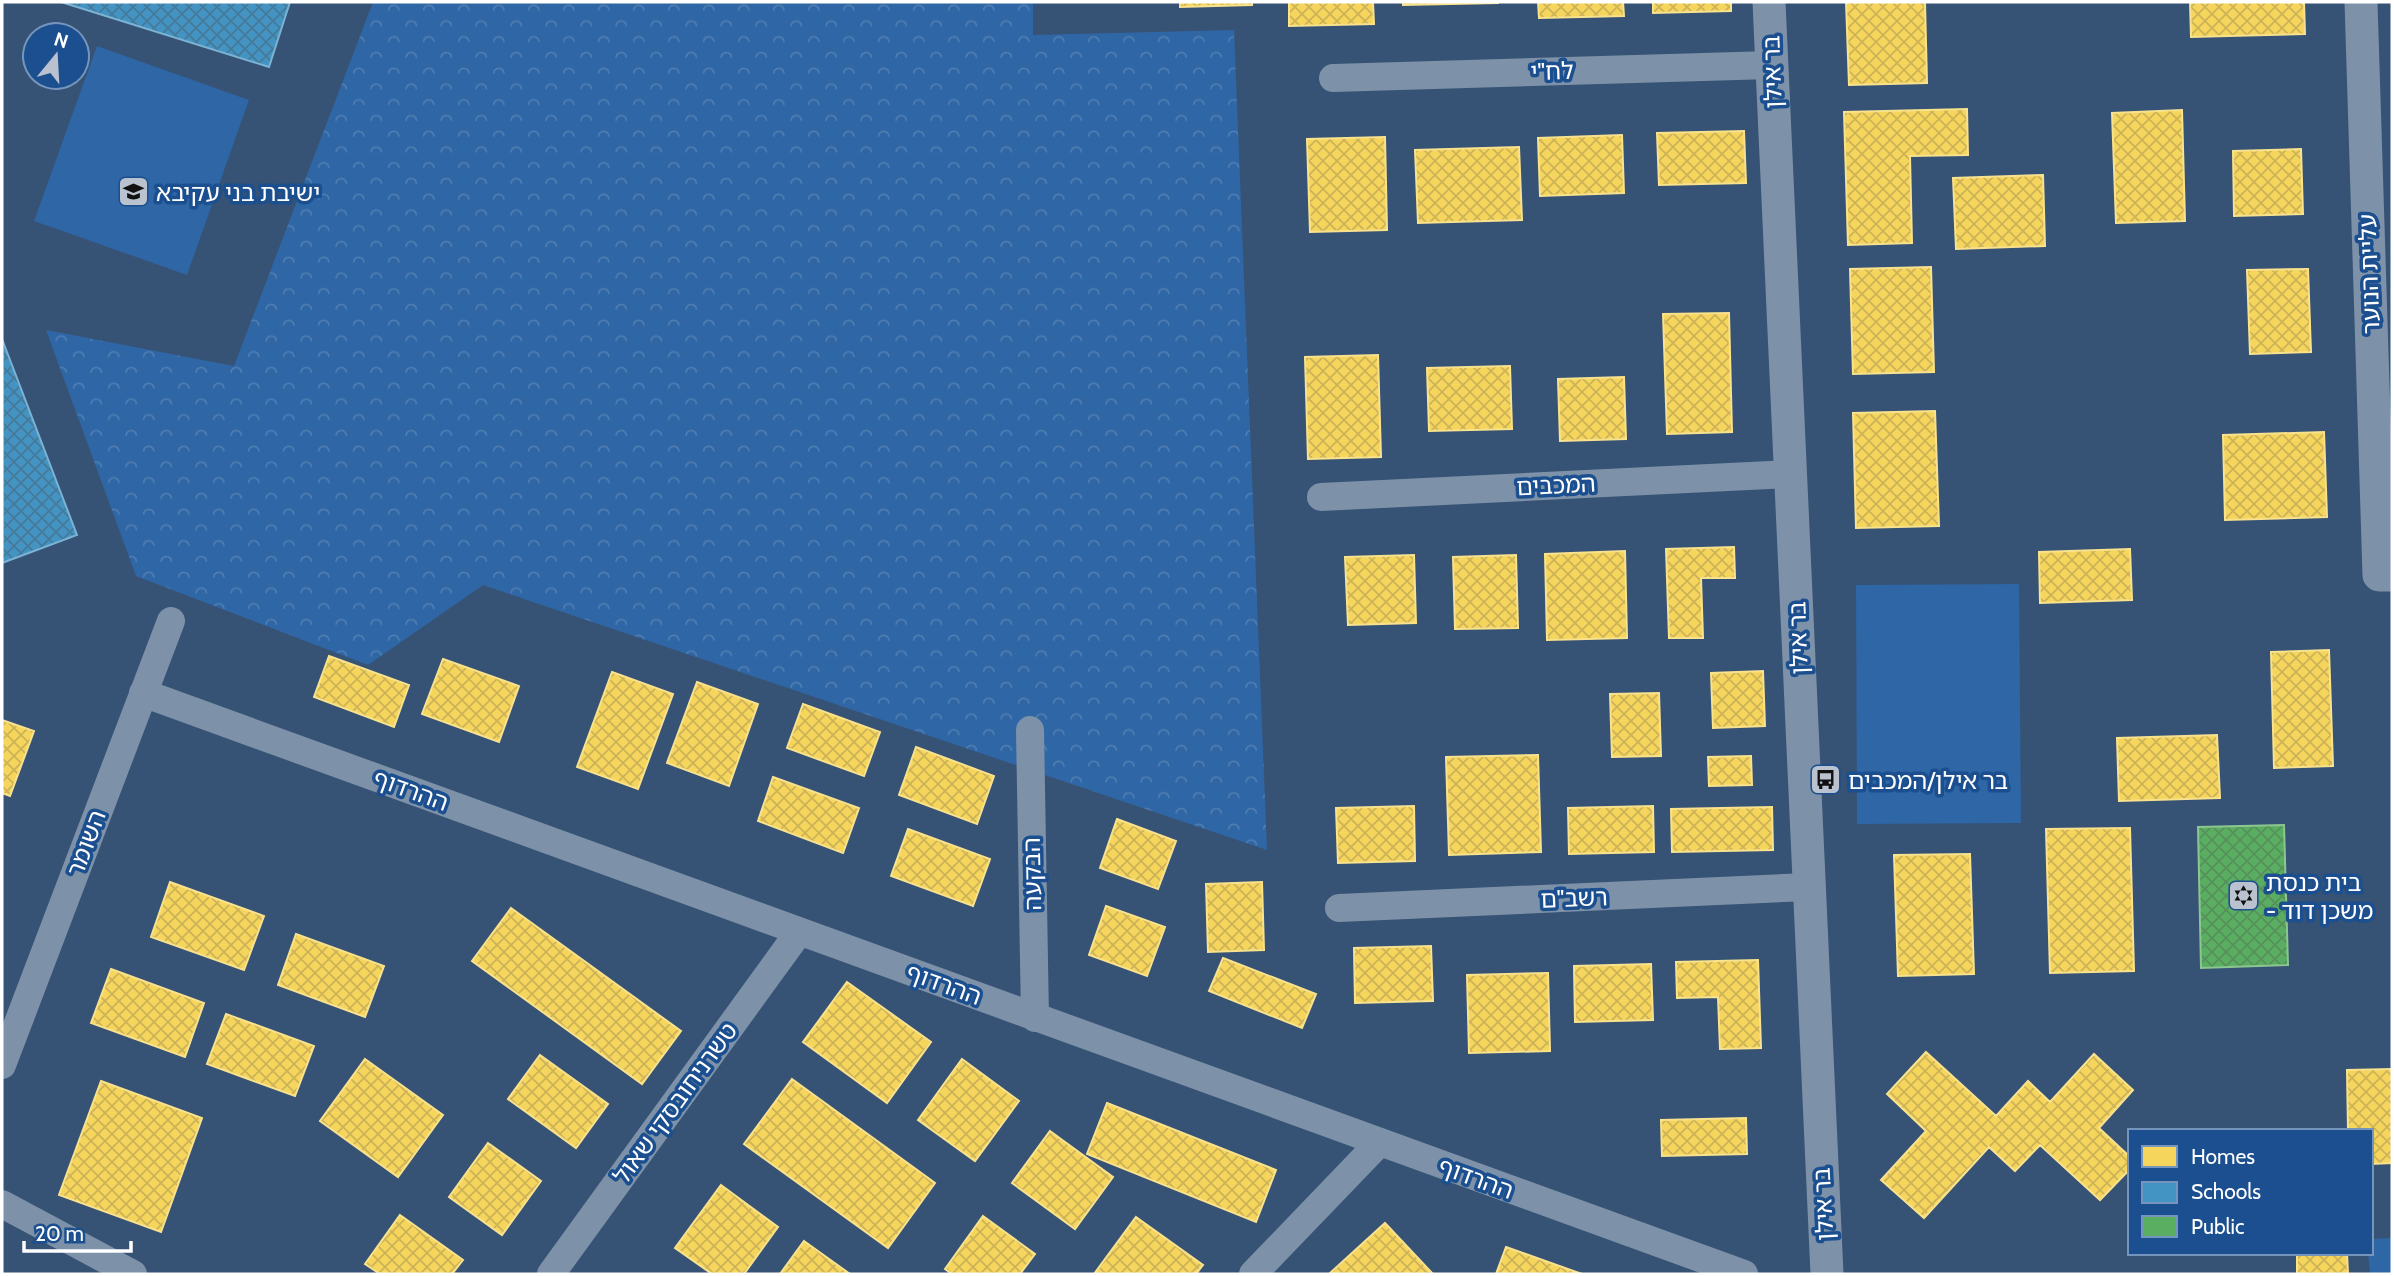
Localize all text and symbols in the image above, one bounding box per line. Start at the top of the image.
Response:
north arrow [21,21,91,91]
text: N [51,27,71,53]
street label: בר אילן [1756,35,1788,109]
street label: לח"י [1530,56,1574,86]
school or university icon: ישיבת בני עקיבא [116,175,150,209]
place label: ישיבת בני עקיבא [156,178,320,207]
street label: עליית הנוער [2352,213,2386,335]
street label: המכבים [1516,468,1596,502]
street label: בר אילן [1782,601,1814,675]
street label: ההרדוף [370,763,452,817]
bus stop icon: בר אילן/המכבים [1808,763,1842,797]
place label: בר אילן/המכבים [1848,766,2008,795]
street label: השומר [60,806,112,880]
street label: הבקעה [1017,837,1047,911]
place label: בית כנסת - משכן דוד [2266,868,2373,925]
synagogue icon: בית כנסת - משכן דוד [2226,879,2260,913]
street label: רשב"ם [1540,882,1608,914]
street label: ההרדוף [903,957,985,1011]
street label: טשרניחובסקי שאול [607,1017,743,1189]
legend [2128,1129,2373,1255]
text: Homes [2191,1144,2255,1169]
street label: ההרדוף [1435,1151,1517,1205]
street label: בר אילן [1807,1167,1839,1241]
text: Schools [2191,1179,2261,1204]
scale bar [24,1210,131,1254]
text: Public [2191,1214,2245,1239]
text: 20 m [35,1221,84,1246]

